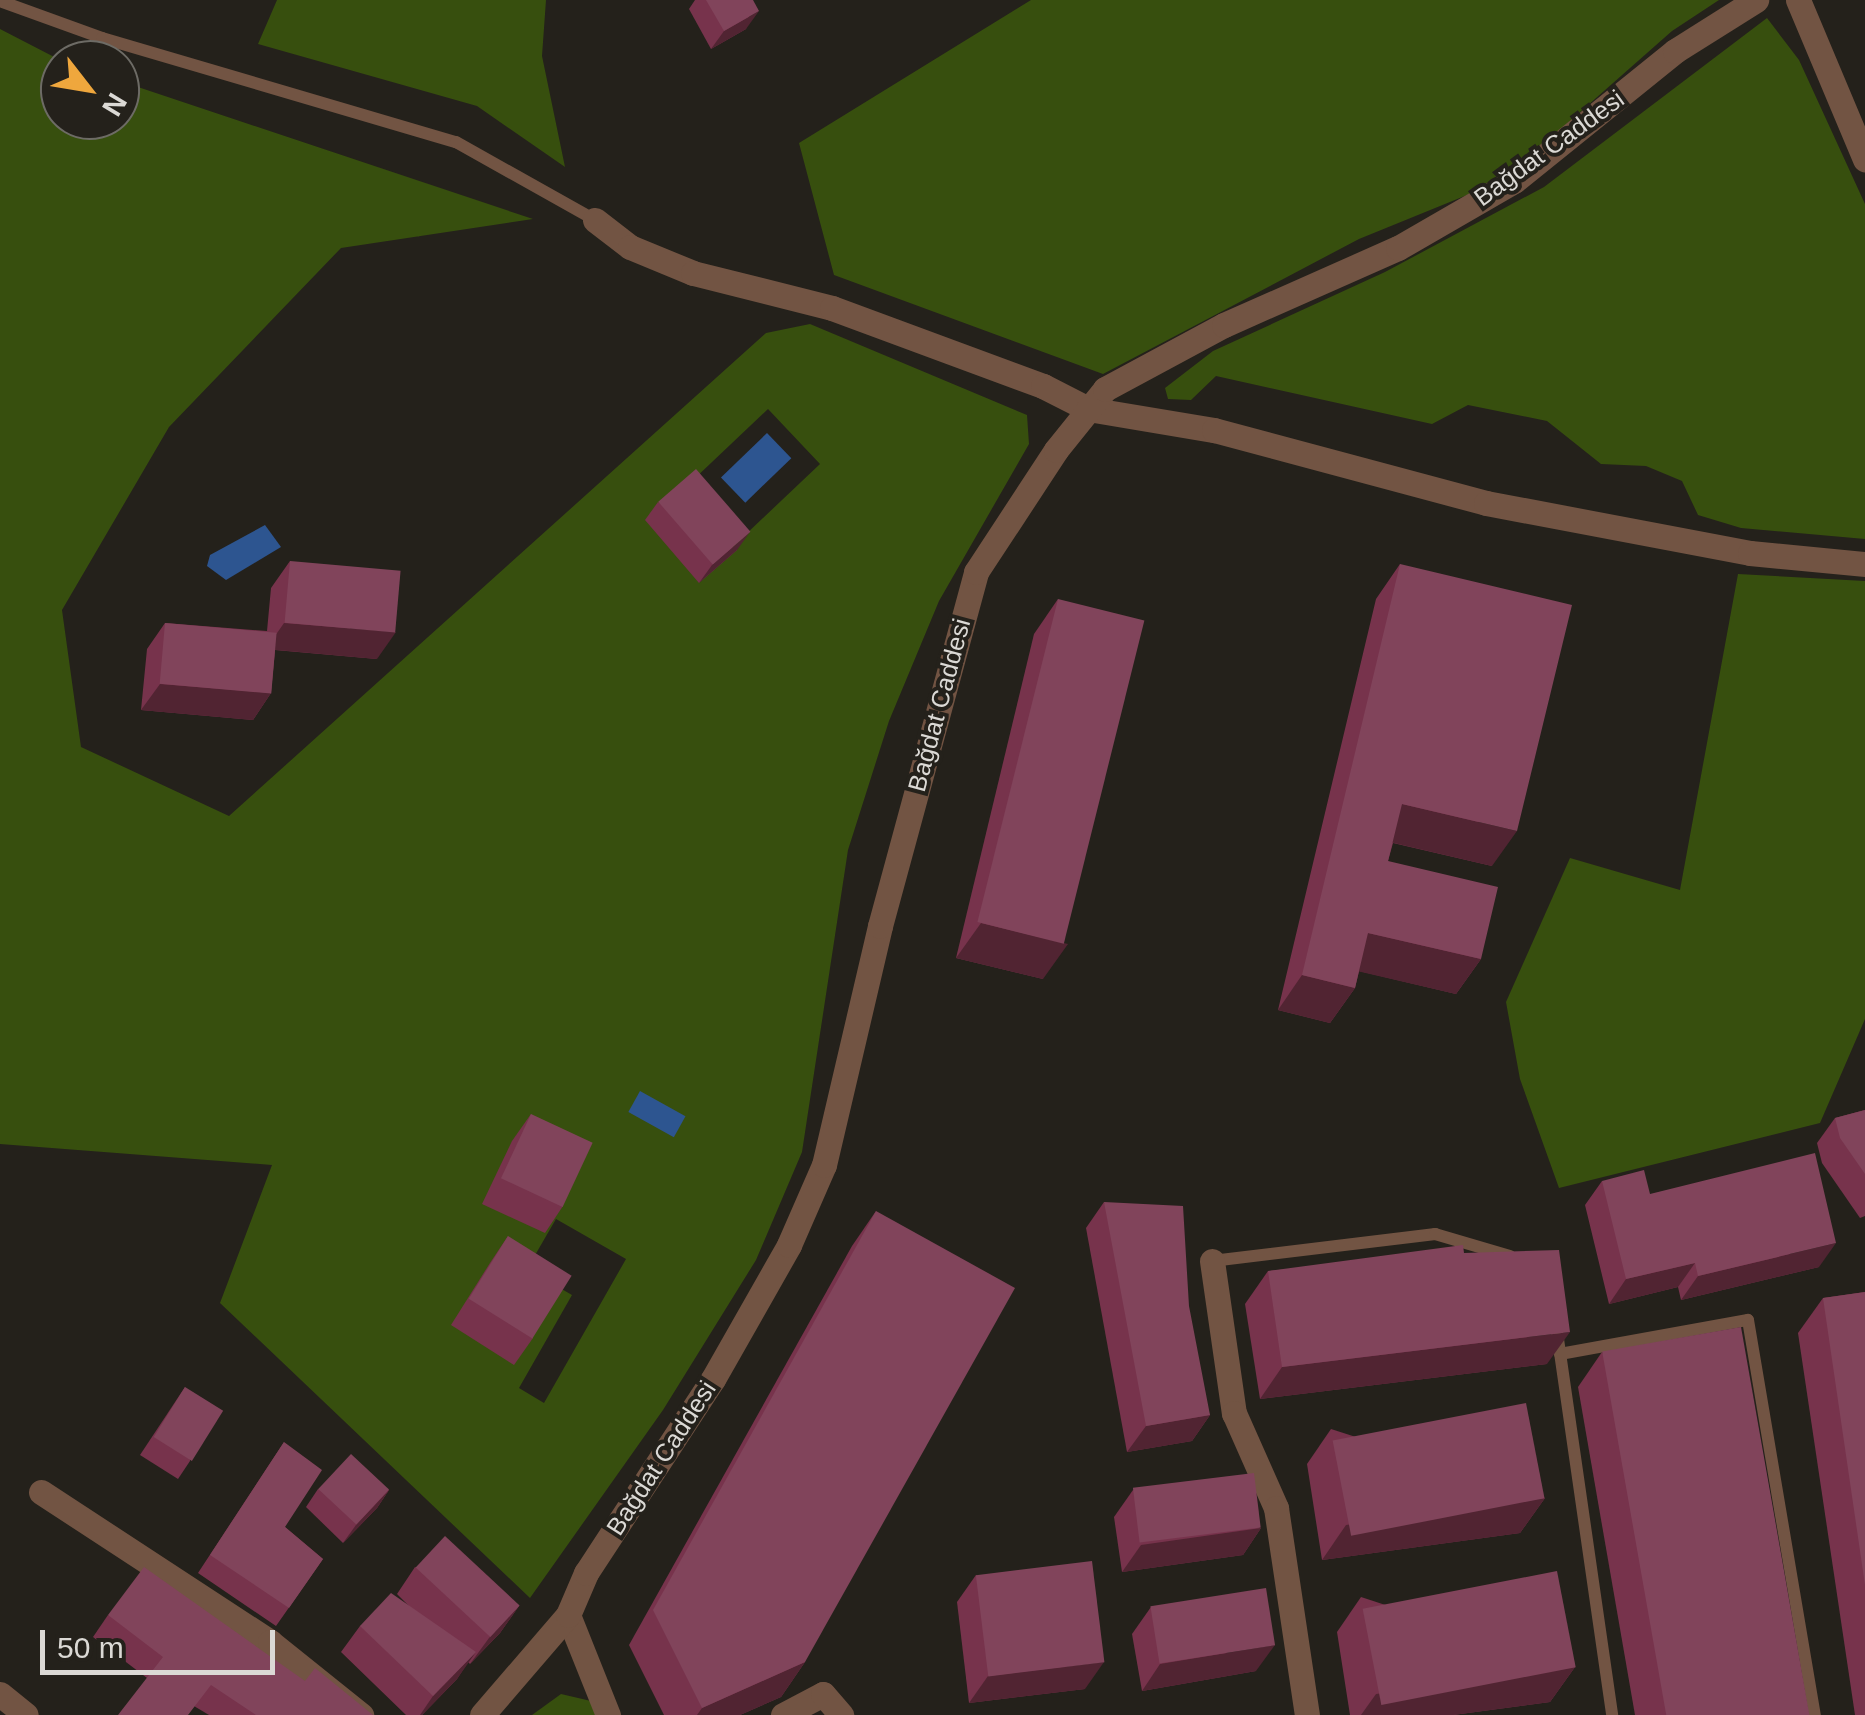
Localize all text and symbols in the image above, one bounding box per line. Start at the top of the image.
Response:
north arrow [40,40,140,140]
street label: Bağdat Caddesi [1468,84,1630,212]
text: N [96,88,133,121]
street label: Bağdat Caddesi [901,615,977,795]
street label: Bağdat Caddesi [600,1375,722,1541]
scale bar [45,1610,280,1672]
text: 50 m [57,1631,124,1664]

